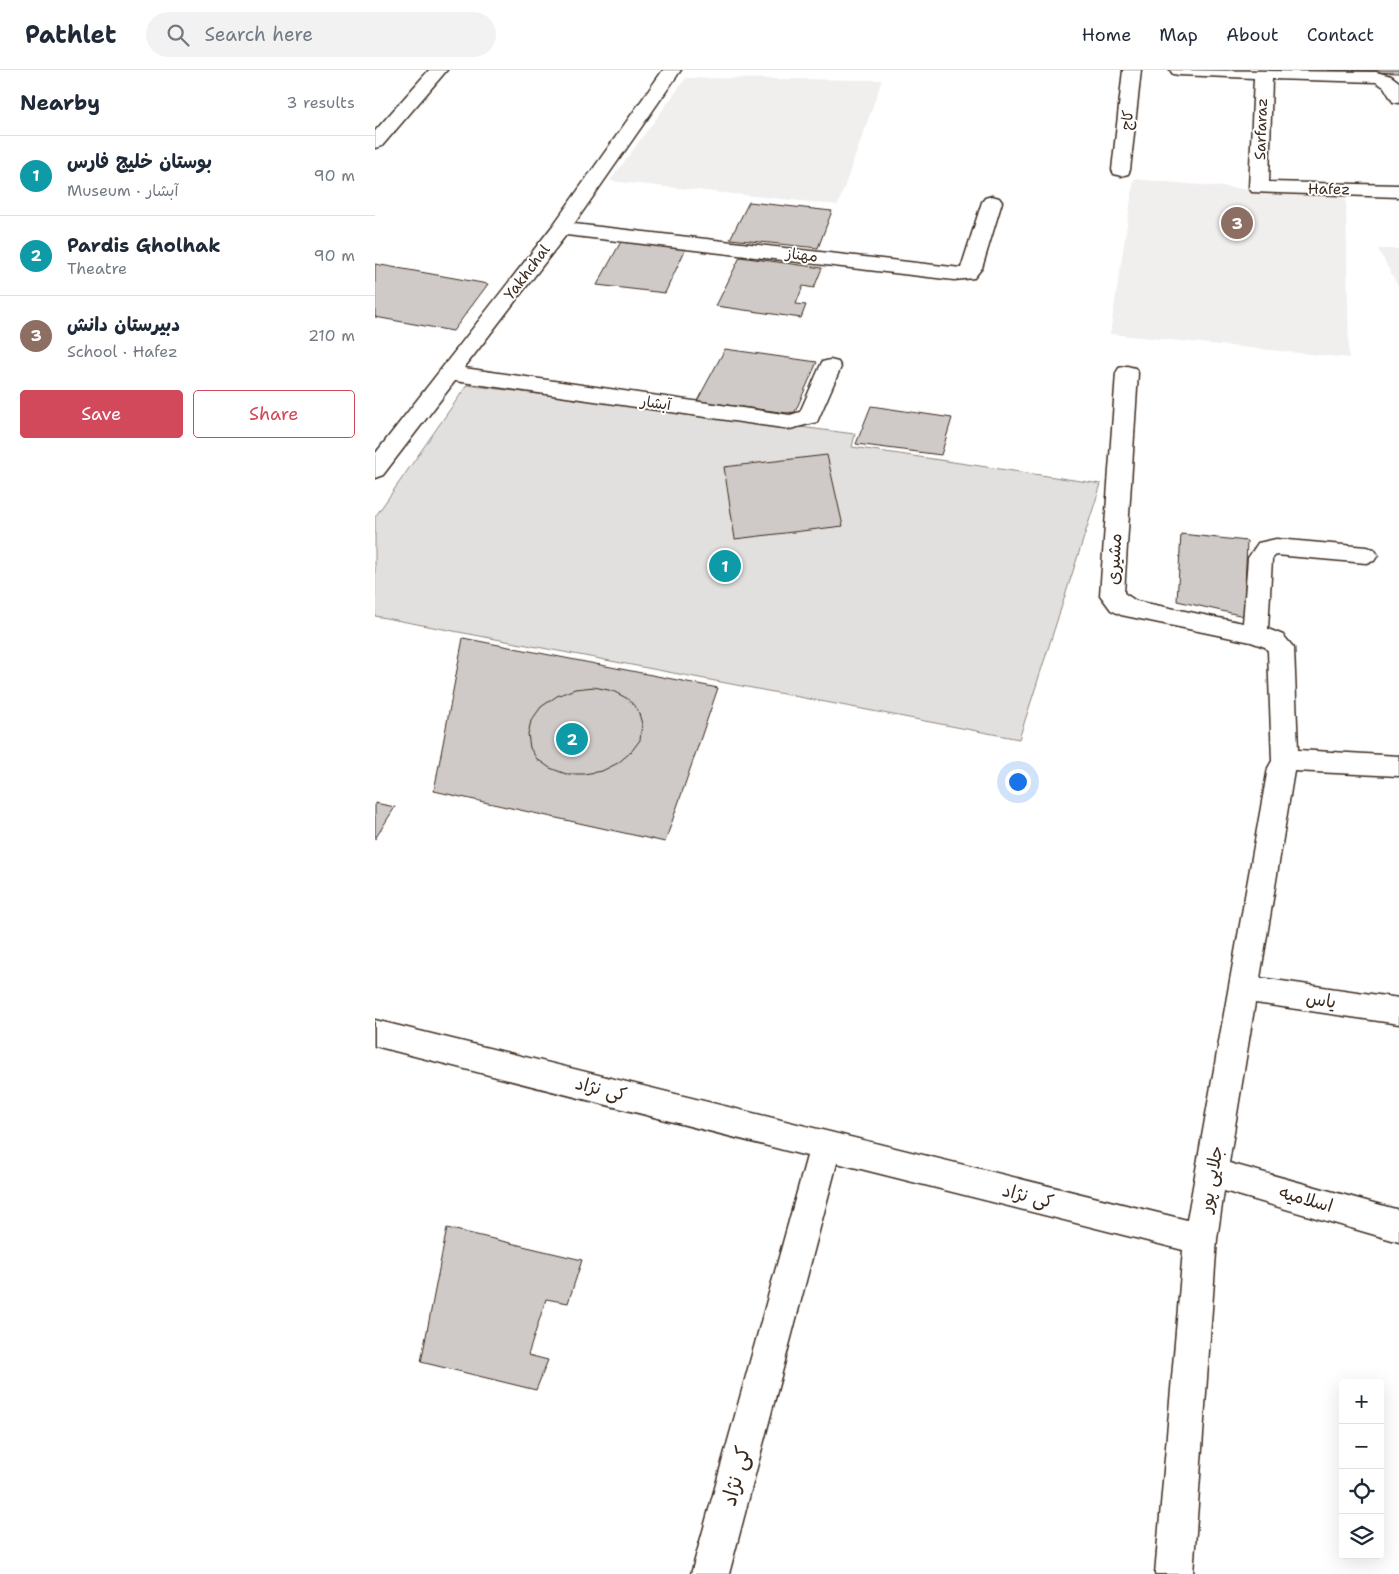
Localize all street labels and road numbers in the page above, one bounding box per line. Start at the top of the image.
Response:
street label: Sarfaraz [1250,98,1272,160]
street label: کاج [1116,109,1138,131]
street label: Hafez [1308,179,1350,199]
street label: Yakhchal [500,240,555,304]
street label: مهناز [784,243,819,267]
street label: آبشار [639,391,674,415]
street label: مشیری [1101,532,1127,586]
street label: یاس [1304,986,1338,1014]
street label: کی نژاد [573,1071,630,1107]
street label: جلایی پور [1193,1144,1229,1216]
street label: کی نژاد [1000,1178,1057,1214]
street label: اسلامیه [1276,1180,1336,1218]
street label: کی نژاد [715,1443,757,1509]

